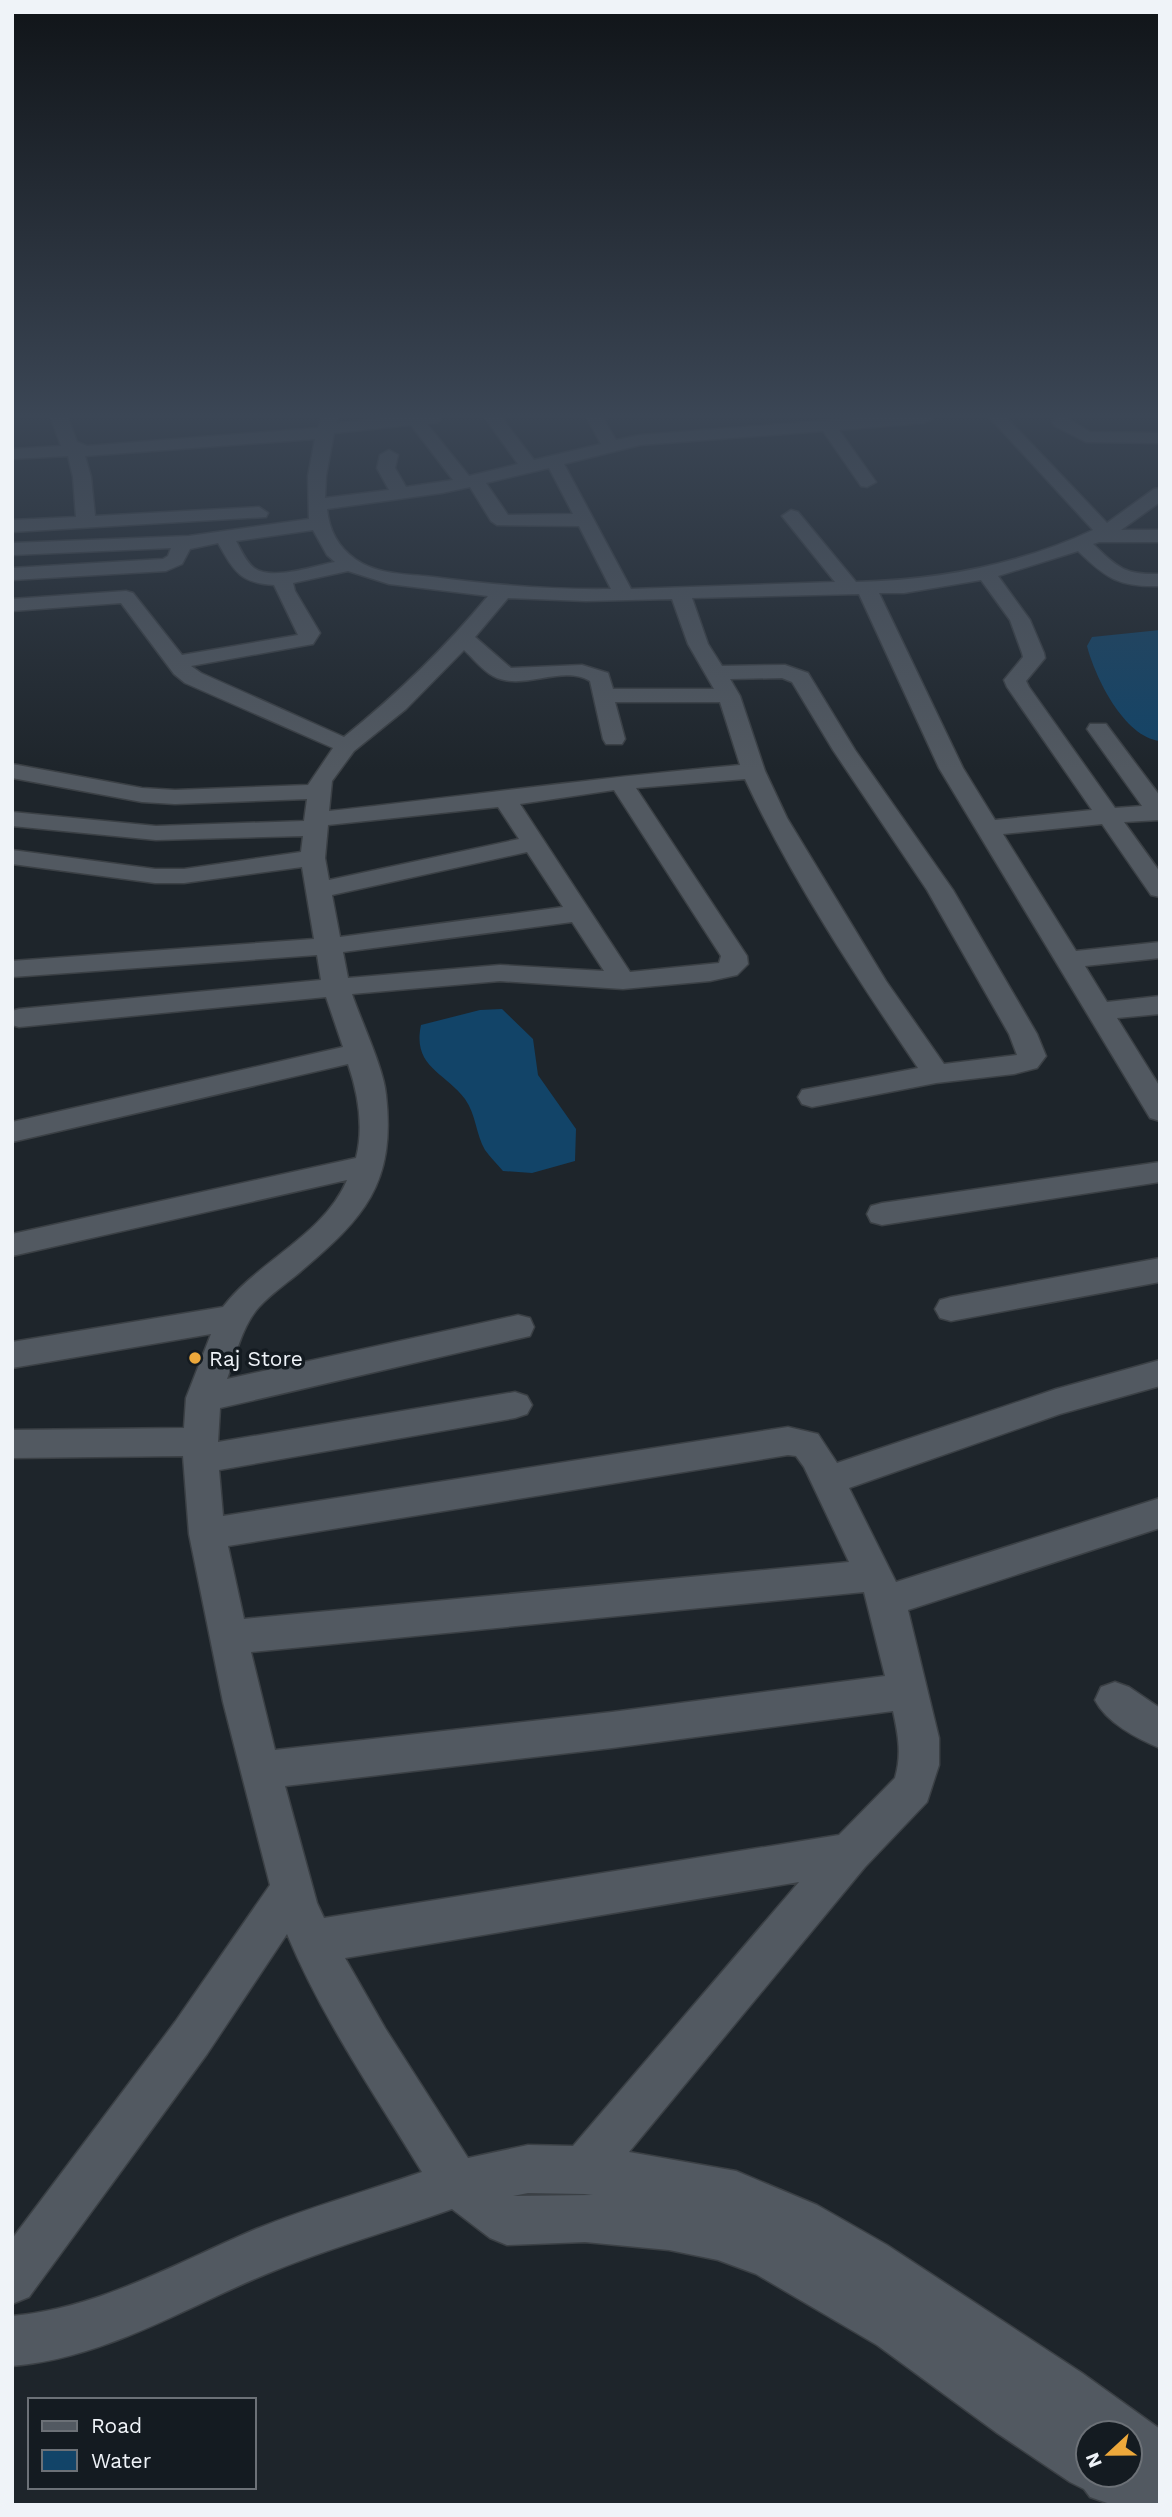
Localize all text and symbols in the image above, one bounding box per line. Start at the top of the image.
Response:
place label: Raj Store [209,1346,303,1371]
marker: Raj Store [187,1350,203,1366]
legend [28,2398,256,2489]
text: Road [91,2413,142,2438]
north arrow [1074,2419,1144,2489]
text: Water [91,2448,152,2473]
text: N [1080,2449,1107,2471]

